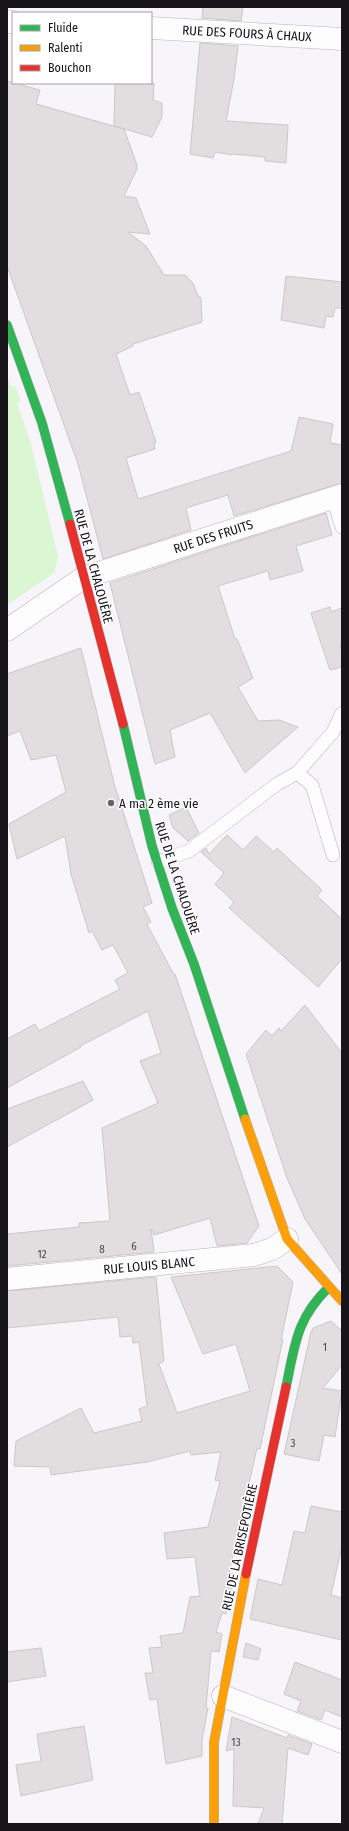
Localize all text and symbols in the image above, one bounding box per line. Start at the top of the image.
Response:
legend [12,12,152,84]
text: Fluide [48,21,78,35]
street label: RUE DES FOURS À CHAUX [182,23,313,44]
text: Ralenti [48,41,83,55]
text: Bouchon [48,61,91,75]
street label: RUE DE LA CHALOUÈRE [71,507,116,625]
street label: RUE DES FRUITS [171,517,255,556]
place label: A ma 2 ème vie [119,796,198,811]
marker: A ma 2 ème vie [106,798,116,808]
street label: RUE DE LA CHALOUÈRE [152,820,203,936]
house number: 6 [131,1240,137,1253]
house number: 8 [99,1243,105,1256]
house number: 12 [37,1248,47,1261]
street label: RUE LOUIS BLANC [103,1254,196,1277]
house number: 1 [323,1341,327,1354]
house number: 3 [291,1437,296,1450]
street label: RUE DE LA BRISEPOTIÈRE [219,1482,260,1612]
house number: 13 [231,1736,241,1749]

